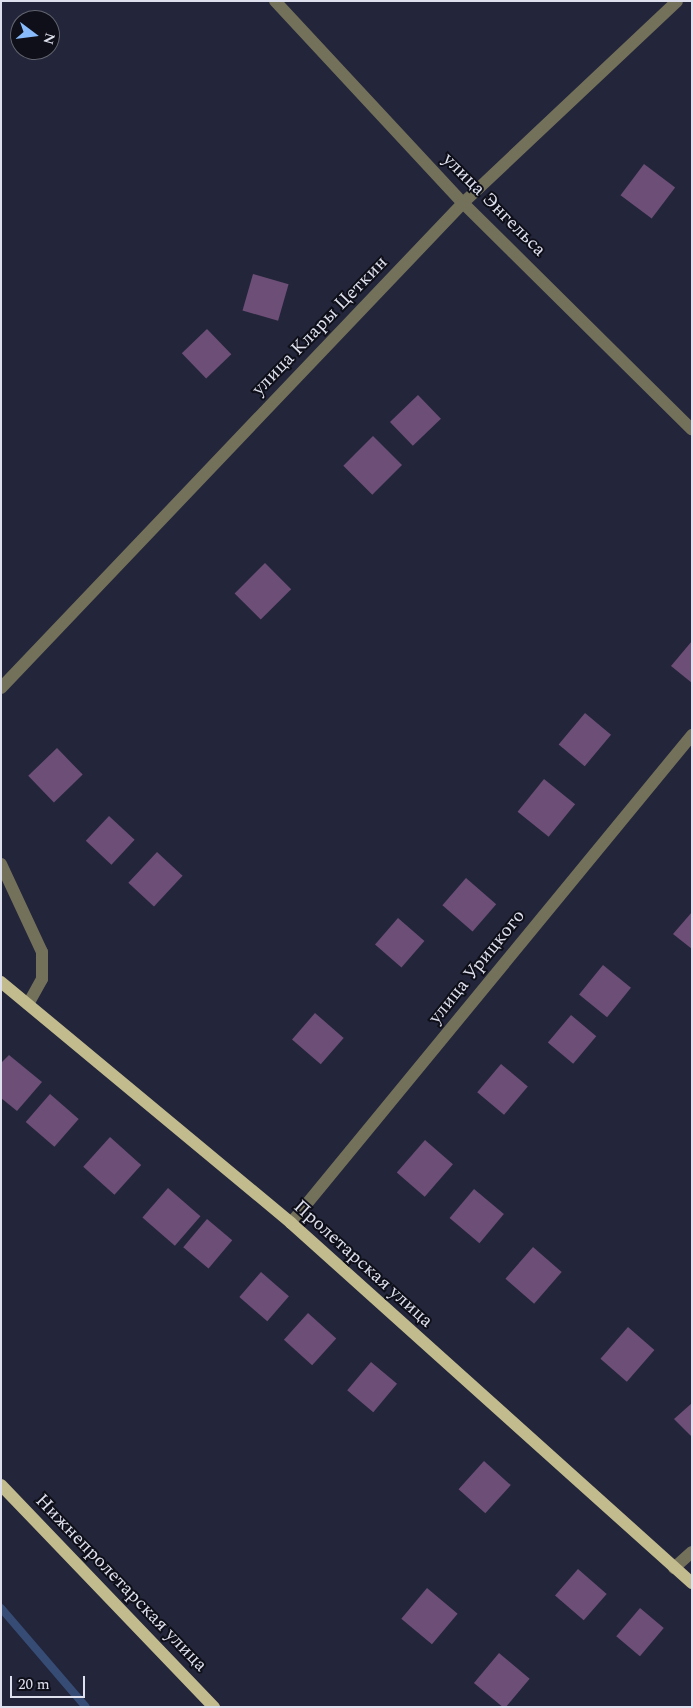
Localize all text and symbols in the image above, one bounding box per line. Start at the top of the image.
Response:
north arrow [10,10,60,60]
text: N [37,31,61,47]
street label: улица Энгельса [437,148,551,262]
street label: улица Клары Цеткин [247,251,393,401]
street label: улица Урицкого [424,905,530,1029]
street label: Пролетарская улица [289,1195,437,1333]
street label: Нижнепролетарская улица [30,1489,212,1677]
scale bar [12,1666,88,1698]
text: 20 m [18,1673,50,1696]

